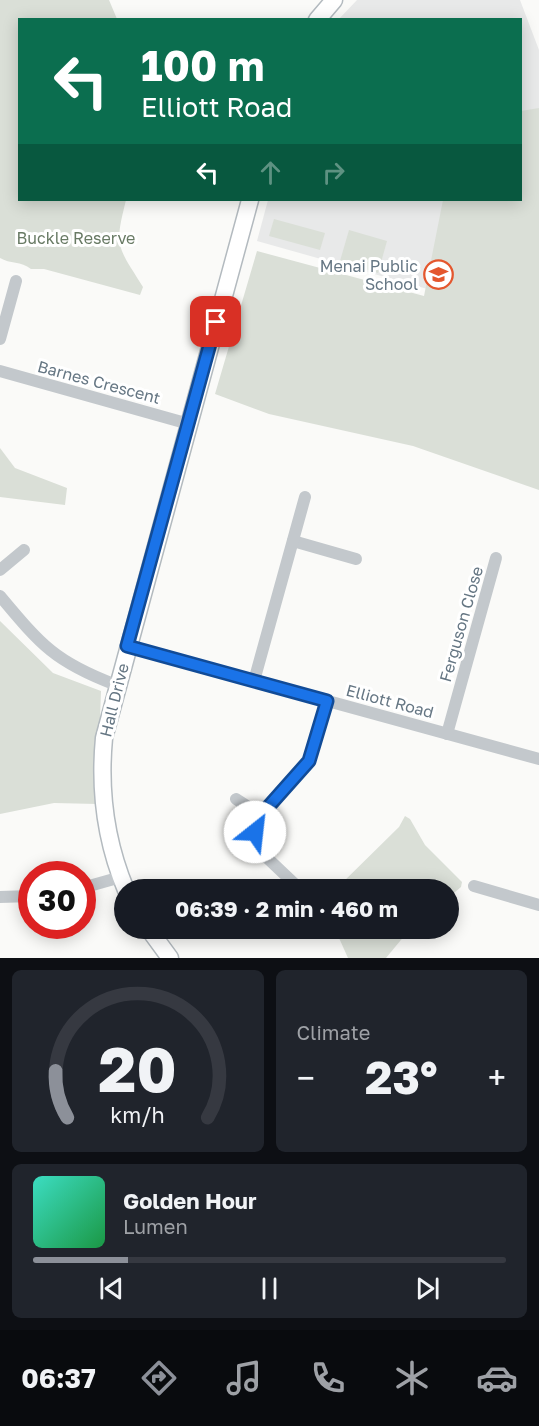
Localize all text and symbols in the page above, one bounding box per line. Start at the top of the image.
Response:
text: 100 m [141,40,264,90]
icon: left [42,42,120,120]
text: Elliott Road [141,91,292,123]
icon: left [191,156,224,189]
icon: ahead [254,156,287,189]
icon: right [317,156,350,189]
park label: Buckle Reserve [17,228,135,248]
place label: Menai Public School [320,256,418,294]
school or university icon: Menai Public School [423,259,455,291]
pin [190,296,241,347]
icon: arrive [199,305,232,338]
street label: Barnes Crescent [35,356,163,408]
street label: Ferguson Close [435,564,487,684]
street label: Hall Drive [95,661,133,739]
street label: Elliott Road [344,680,436,722]
position arrow [223,800,287,864]
speed limit sign: 30 [18,861,96,939]
text: 06:39 · 2 min · 460 m [175,895,398,922]
text: Climate [297,1020,370,1044]
text: 20 [98,1031,177,1106]
text: 23° [365,1050,437,1104]
text: − [297,1058,315,1097]
text: + [488,1058,506,1097]
text: km/h [110,1102,165,1128]
text: Golden Hour [123,1187,257,1214]
text: Lumen [123,1214,188,1238]
icon: previous [95,1272,128,1305]
icon: pause [253,1272,286,1305]
icon: next [411,1272,444,1305]
icon: directions [138,1357,180,1399]
icon: music [223,1357,265,1399]
icon: phone [307,1357,349,1399]
icon: climate [391,1357,433,1399]
icon: car [476,1357,518,1399]
text: 06:37 [21,1362,96,1394]

